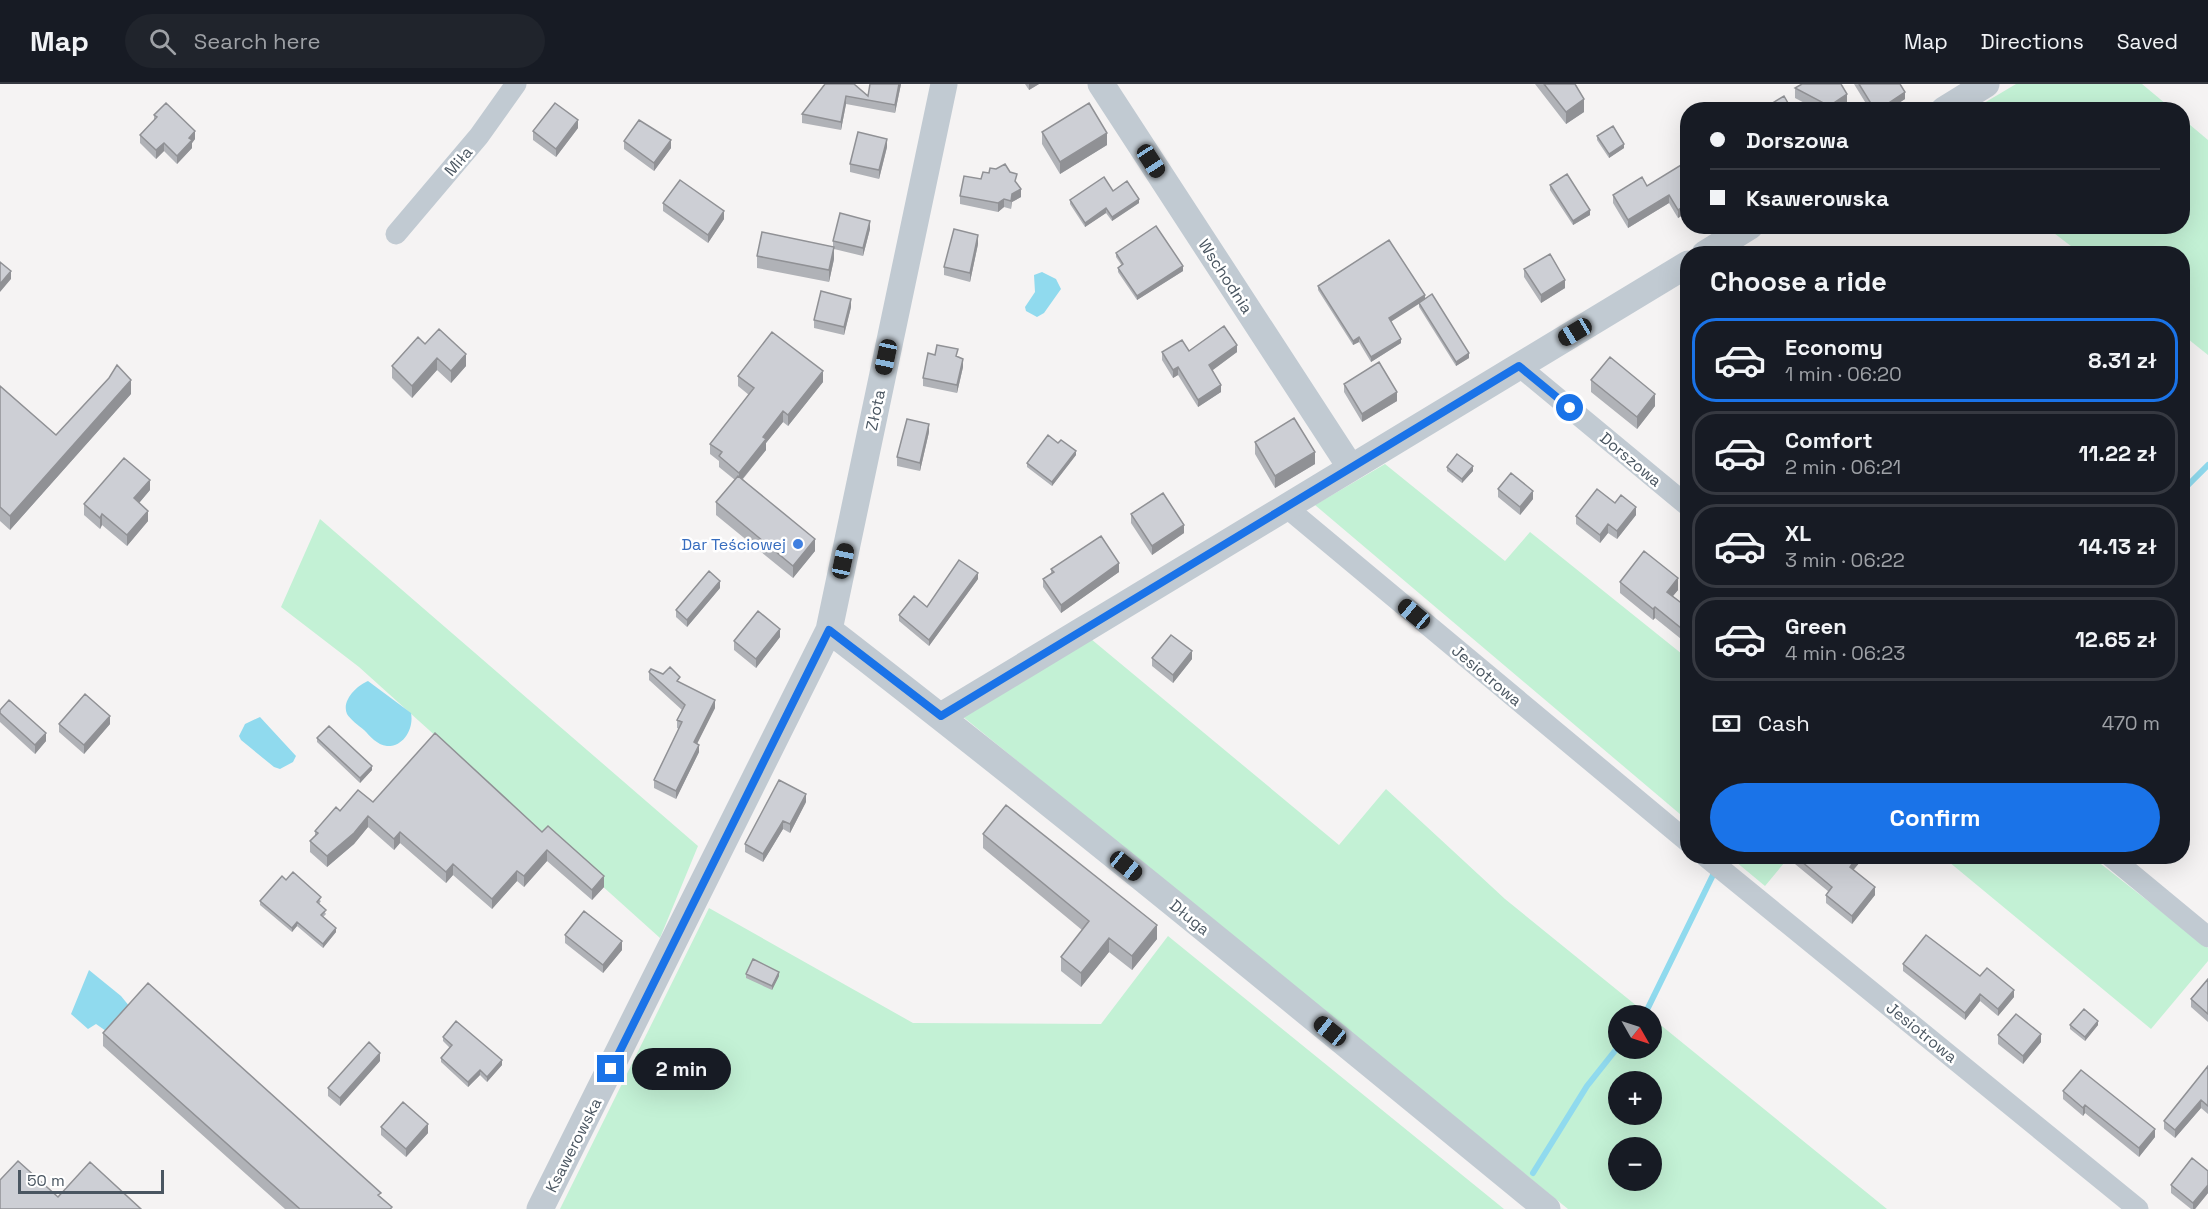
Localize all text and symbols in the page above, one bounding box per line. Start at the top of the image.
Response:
search box [125,14,545,68]
text: Map [30,23,89,59]
icon: search [146,25,179,58]
text: Search here [194,27,321,55]
text: Map [1904,28,1948,55]
text: Directions [1981,28,2084,55]
text: Saved [2117,28,2178,55]
text: Dorszowa [1746,126,1849,154]
car [1134,141,1168,181]
street label: Miła [440,142,477,181]
text: Ksawerowska [1746,184,1889,212]
street label: Wschodnia [1194,235,1258,318]
text: Choose a ride [1710,264,1887,299]
car [1555,315,1595,349]
icon: car [1713,333,1767,387]
text: Economy [1785,333,1883,361]
car [873,338,899,376]
text: 8.31 zł [2088,346,2157,374]
text: 1 min · 06:20 [1785,361,1902,387]
street label: Złota [861,388,890,432]
route start [1556,394,1583,421]
icon: car [1713,426,1767,480]
text: Comfort [1785,426,1873,454]
street label: Dorszowa [1595,427,1666,491]
text: 11.22 zł [2078,439,2157,467]
text: 2 min · 06:21 [1785,454,1901,480]
icon: car [1713,519,1767,573]
text: XL [1785,519,1811,547]
text: 14.13 zł [2078,532,2157,560]
place label: Dar Teściowej [681,534,786,555]
marker: Dar Teściowej [791,537,805,551]
car [830,542,856,580]
text: 3 min · 06:22 [1785,547,1905,573]
car [1394,596,1434,632]
icon: car [1713,612,1767,666]
text: Green [1785,612,1847,640]
text: 12.65 zł [2075,625,2157,653]
street label: Jesiotrowa [1447,640,1526,711]
text: 4 min · 06:23 [1785,640,1905,666]
icon: cash [1710,707,1743,740]
text: Cash [1758,709,1810,737]
text: 470 m [2102,710,2160,736]
button: Confirm [1710,783,2160,852]
car [1106,848,1146,884]
street label: Długa [1165,895,1214,940]
street label: Jesiotrowa [1882,997,1961,1067]
north arrow [1608,1005,1662,1059]
map controls [1608,1005,1662,1191]
car [1310,1013,1350,1049]
callout: 2 min [632,1048,731,1090]
route end [597,1055,624,1082]
text: 2 min [656,1056,707,1082]
button: + [1608,1071,1662,1125]
street label: Ksawerowska [541,1094,606,1196]
button: − [1608,1137,1662,1191]
scale bar [18,1167,164,1194]
text: 50 m [27,1170,65,1191]

